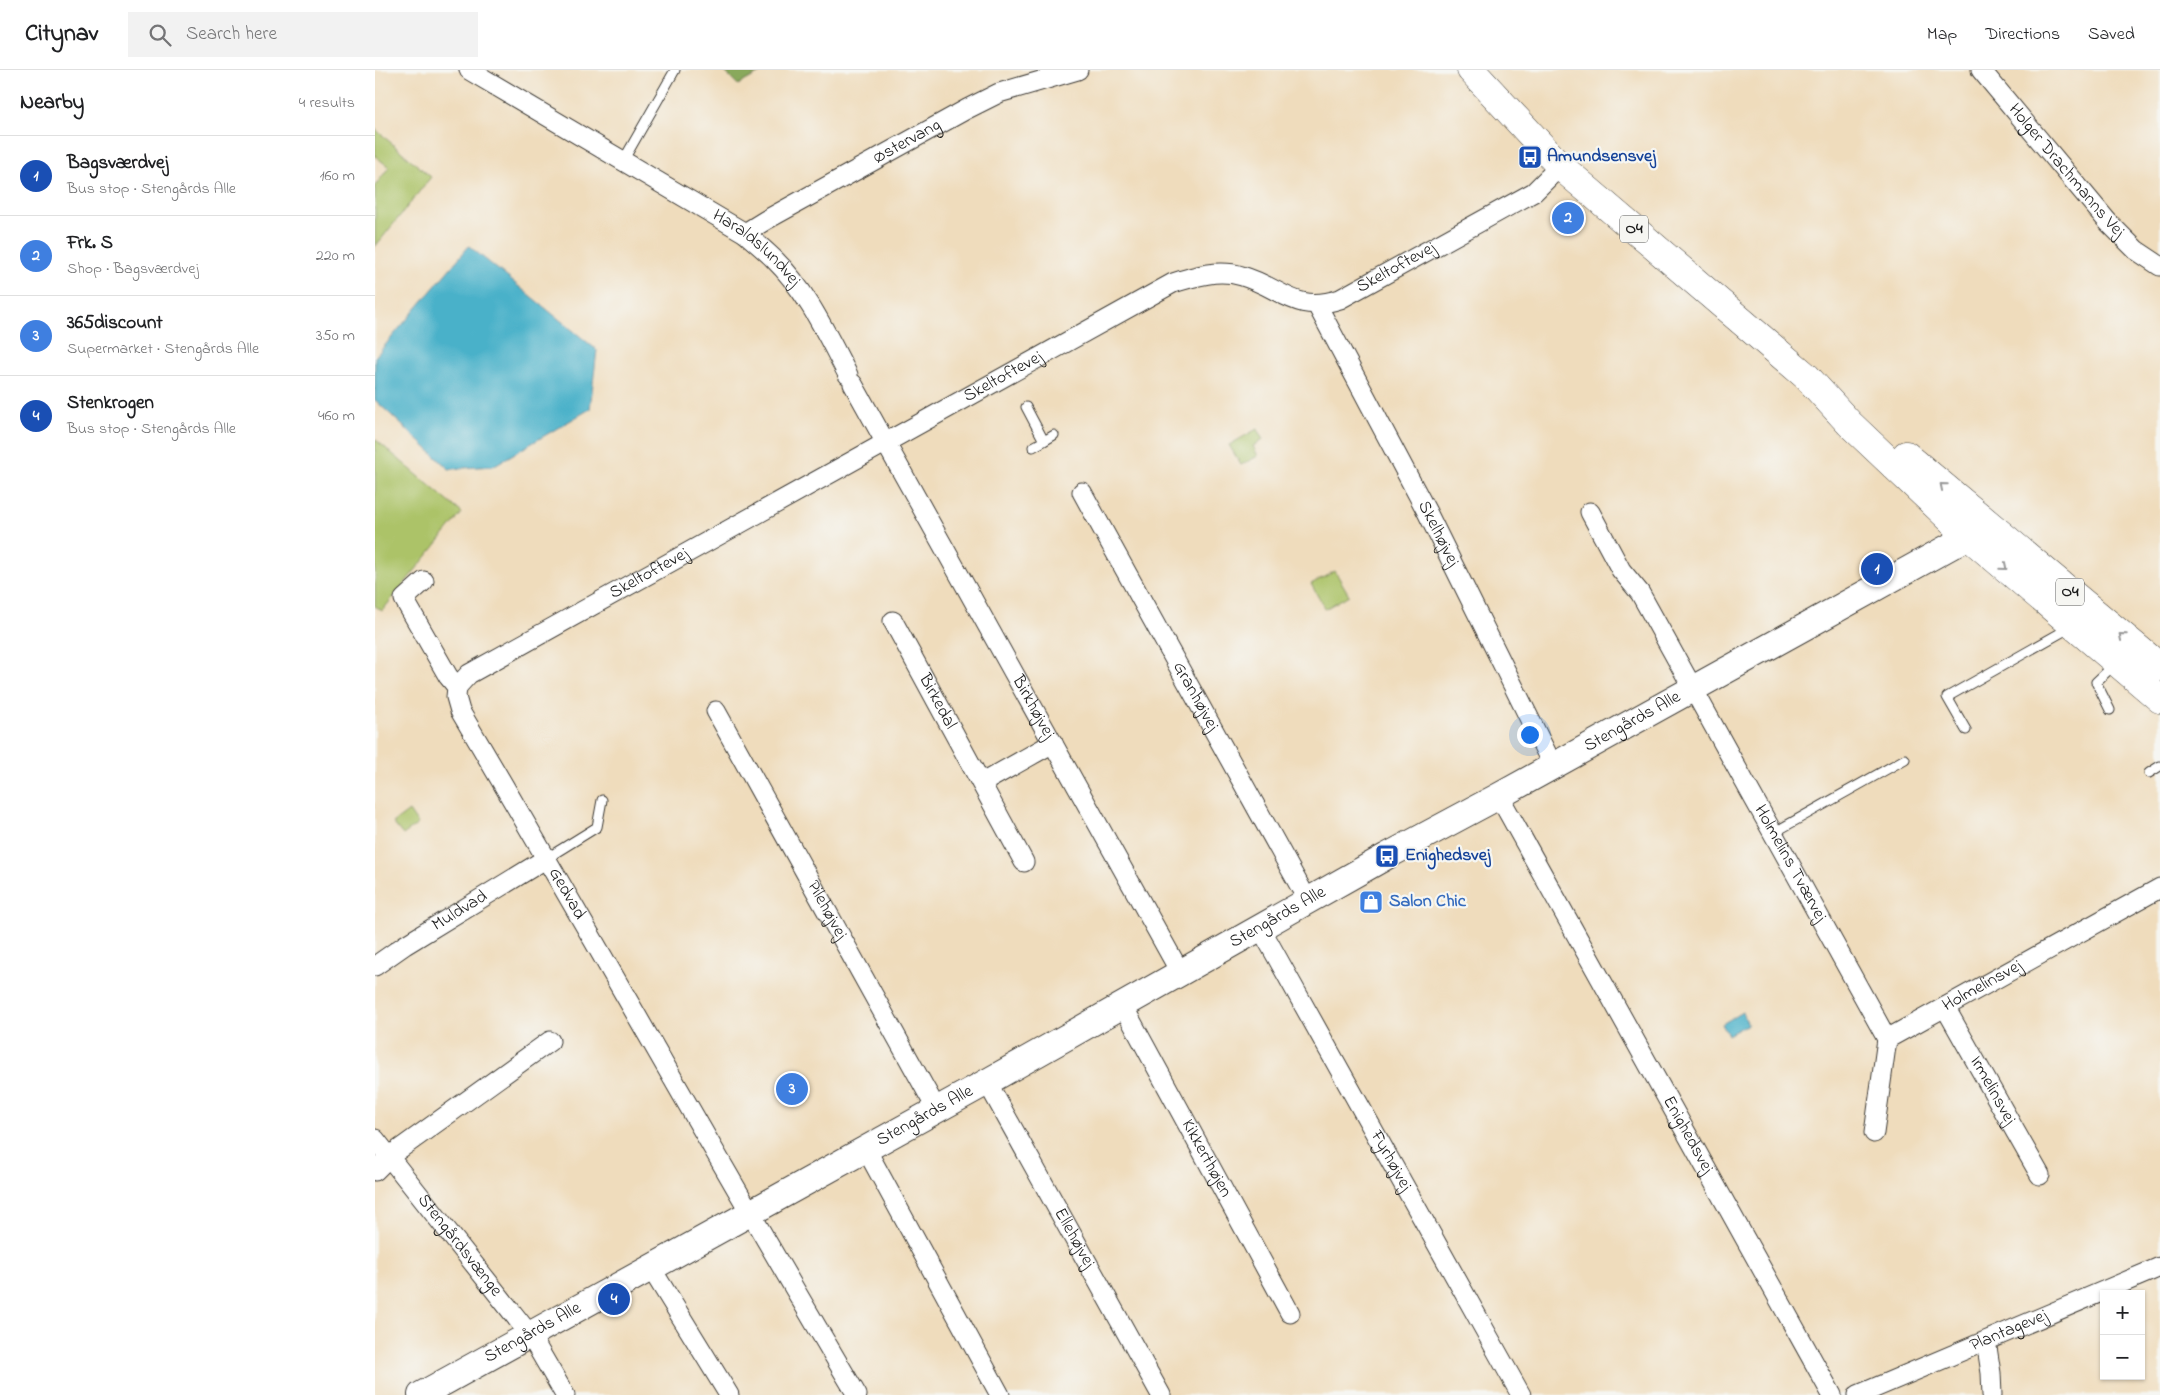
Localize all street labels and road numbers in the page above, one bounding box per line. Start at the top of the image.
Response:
street label: Holger Drachmanns Vej [2001,98,2130,244]
street label: Østervang [868,113,947,171]
street label: Haraldslundvej [707,203,807,293]
road number: O4 [1620,216,1648,242]
street label: Skeltoftevej [1352,235,1441,300]
street label: Skeltoftevej [959,345,1048,410]
street label: Skelhøjvej [1410,496,1466,572]
street label: Skeltoftevej [605,541,694,606]
road number: O4 [2056,578,2084,606]
street label: Granhøjvej [1165,657,1225,737]
street label: Birkedal [911,668,963,734]
street label: Birkhøjvej [1004,670,1061,744]
street label: Stengårds Alle [1580,684,1687,759]
street label: Holmelins Tværvej [1747,800,1833,927]
street label: Gedvad [541,863,592,925]
street label: Pilehøjvej [800,876,854,945]
street label: Stengårds Alle [1225,879,1332,955]
street label: Muldvad [427,884,493,938]
street label: Holmelinsvej [1938,953,2028,1019]
street label: Irmelinsvej [1962,1051,2022,1130]
street label: Stengårds Alle [872,1079,979,1154]
street label: Enighedsvej [1655,1091,1720,1179]
street label: Kikkerthøjen [1174,1115,1238,1203]
street label: Fyrhøjvej [1363,1125,1418,1197]
street label: Stengårdsvænge [411,1189,509,1303]
street label: Ellehøjvej [1047,1204,1101,1274]
street label: Stengårds Alle [480,1295,587,1370]
street label: Plantagevej [1966,1303,2052,1359]

